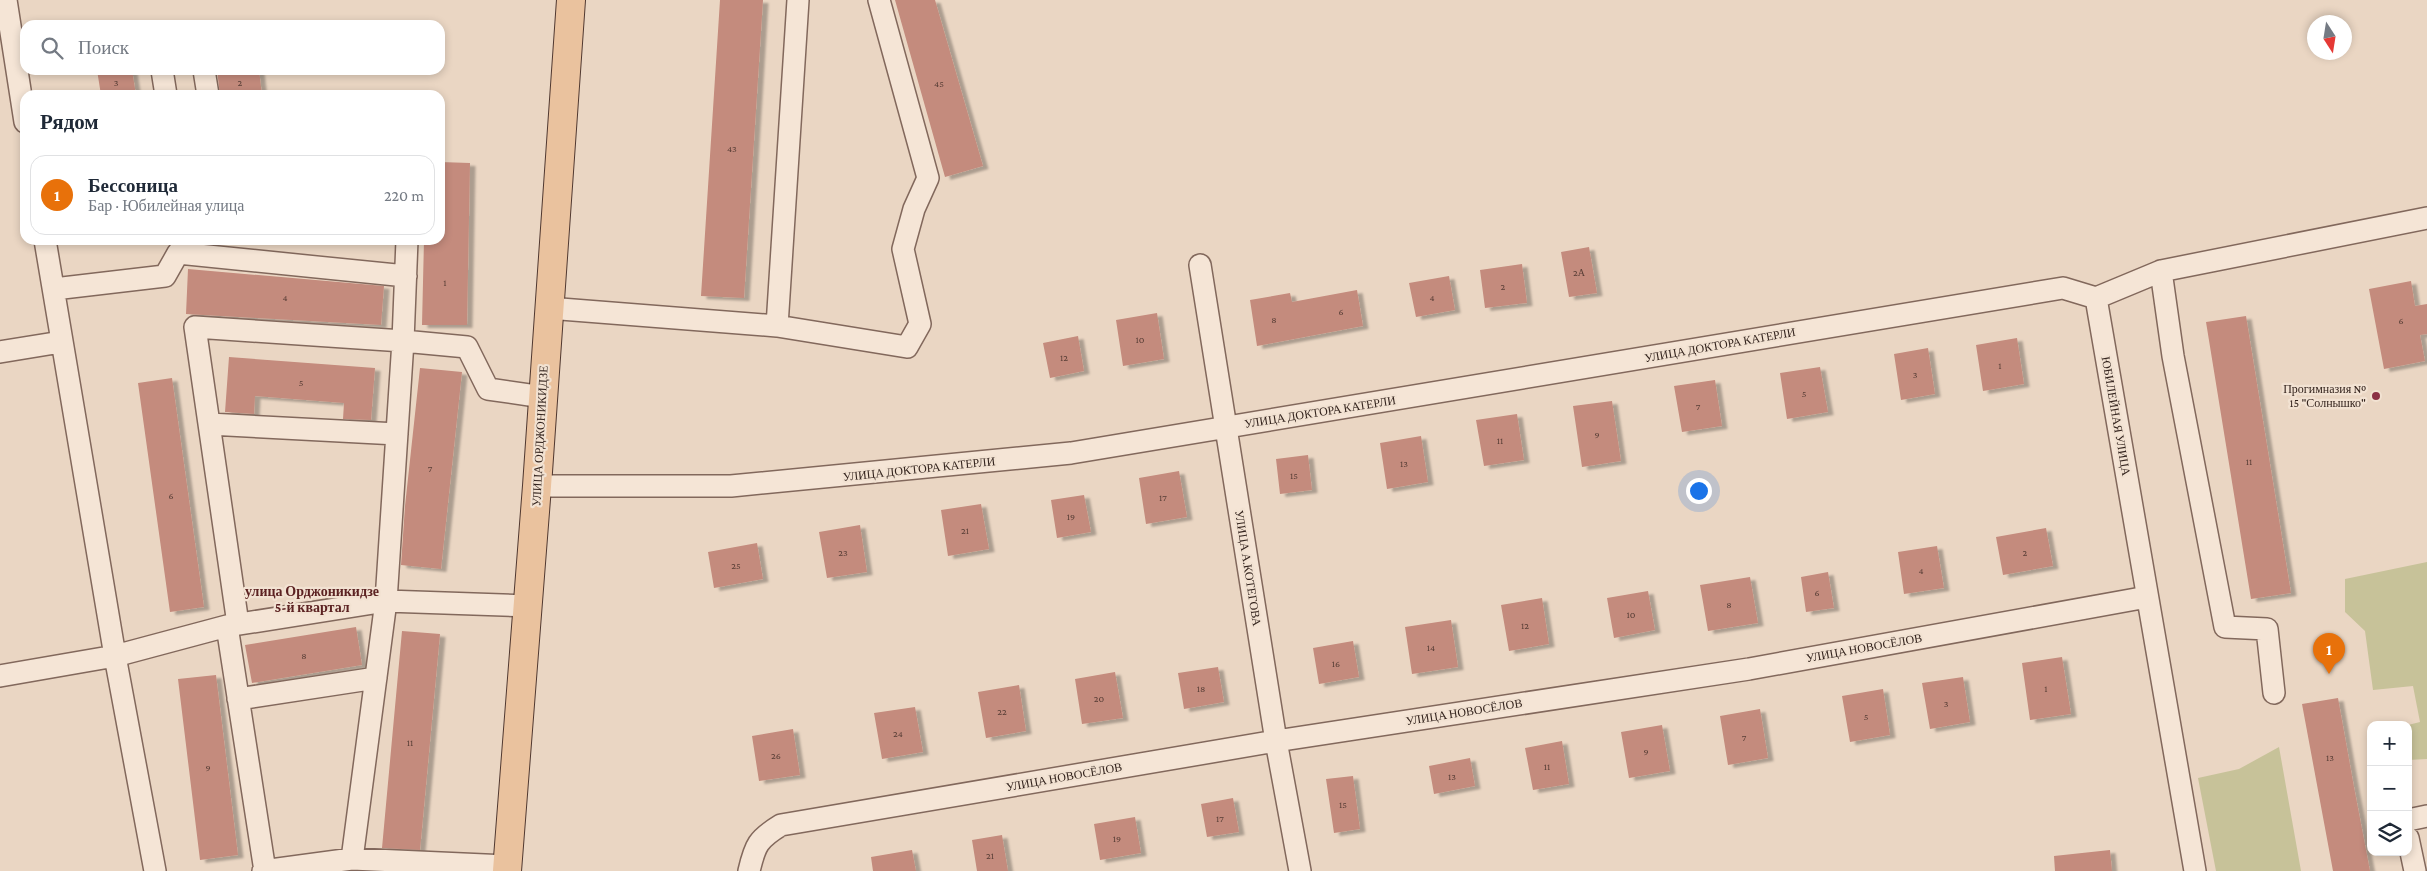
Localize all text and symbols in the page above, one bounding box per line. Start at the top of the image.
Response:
north arrow [2307,15,2352,60]
search box [20,20,445,75]
icon: search [38,34,66,62]
text: Поиск [78,37,129,58]
house number: 3 [114,77,119,88]
house number: 2 [238,77,243,88]
house number: 45 [934,78,944,89]
text: Рядом [40,110,99,134]
house number: 43 [727,143,737,154]
text: Бессоница [88,175,178,196]
text: 1 [54,187,60,204]
text: 220 m [384,187,424,204]
text: Бар · Юбилейная улица [88,197,244,214]
house number: 2А [1573,267,1586,278]
house number: 1 [443,277,447,288]
house number: 2 [1501,281,1506,292]
house number: 4 [282,292,288,303]
house number: 4 [1429,292,1435,303]
house number: 6 [1338,306,1344,317]
house number: 8 [1271,314,1277,325]
house number: 6 [2398,315,2404,326]
street label: УЛИЦА ДОКТОРА КАТЕРЛИ [1643,325,1797,365]
house number: 10 [1136,334,1145,345]
house number: 12 [1060,352,1068,363]
street label: ЮБИЛЕЙНАЯ УЛИЦА [2099,355,2133,477]
house number: 1 [1998,360,2002,371]
street label: УЛИЦА ОРДЖОНИКИДЗЕ [529,365,551,507]
house number: 3 [1913,369,1918,380]
house number: 5 [299,377,304,388]
place label: Прогимназия № 15 "Солнышко" [2283,382,2366,410]
house number: 5 [1802,388,1807,399]
marker: Прогимназия № 15 "Солнышко" [2370,390,2382,402]
street label: УЛИЦА ДОКТОРА КАТЕРЛИ [1243,393,1397,431]
house number: 7 [1696,401,1701,412]
house number: 9 [1594,429,1600,440]
house number: 11 [1497,435,1503,446]
street label: УЛИЦА ДОКТОРА КАТЕРЛИ [842,454,996,484]
house number: 11 [2246,456,2252,467]
house number: 13 [1400,458,1408,469]
house number: 7 [428,463,433,474]
house number: 15 [1290,470,1298,481]
your location [1686,478,1712,504]
house number: 6 [168,490,174,501]
house number: 17 [1159,492,1167,503]
street label: УЛИЦА А.КОТЕГОВА [1232,509,1264,627]
house number: 19 [1067,511,1075,522]
house number: 21 [961,525,969,536]
house number: 23 [838,547,848,558]
house number: 2 [2023,547,2028,558]
house number: 25 [731,560,741,571]
house number: 4 [1918,565,1924,576]
district label: улица Орджоникидзе 5-й квартал [245,583,379,615]
house number: 6 [1814,587,1820,598]
house number: 8 [1726,599,1732,610]
house number: 10 [1627,609,1636,620]
house number: 12 [1521,620,1529,631]
street label: УЛИЦА НОВОСЁЛОВ [1805,631,1923,665]
pin: 1 [2313,633,2345,674]
house number: 14 [1427,642,1435,653]
house number: 8 [301,650,307,661]
house number: 16 [1332,658,1340,669]
house number: 18 [1197,683,1205,694]
house number: 1 [2044,683,2048,694]
house number: 20 [1094,693,1105,704]
street label: УЛИЦА НОВОСЁЛОВ [1405,696,1523,728]
house number: 3 [1944,698,1949,709]
house number: 22 [997,706,1007,717]
house number: 5 [1864,711,1869,722]
map controls [2367,721,2412,856]
button: + [2367,721,2412,766]
house number: 24 [893,728,903,739]
house number: 7 [1742,732,1747,743]
house number: 11 [407,737,413,748]
house number: 9 [1643,746,1649,757]
house number: 26 [771,750,781,761]
house number: 13 [2326,752,2334,763]
street label: УЛИЦА НОВОСЁЛОВ [1005,760,1123,794]
house number: 11 [1544,761,1550,772]
house number: 9 [205,762,211,773]
button: − [2367,766,2412,811]
house number: 13 [1448,771,1456,782]
house number: 15 [1339,799,1347,810]
button: layers [2367,811,2412,856]
house number: 17 [1216,813,1224,824]
house number: 19 [1113,833,1121,844]
house number: 21 [986,850,994,861]

